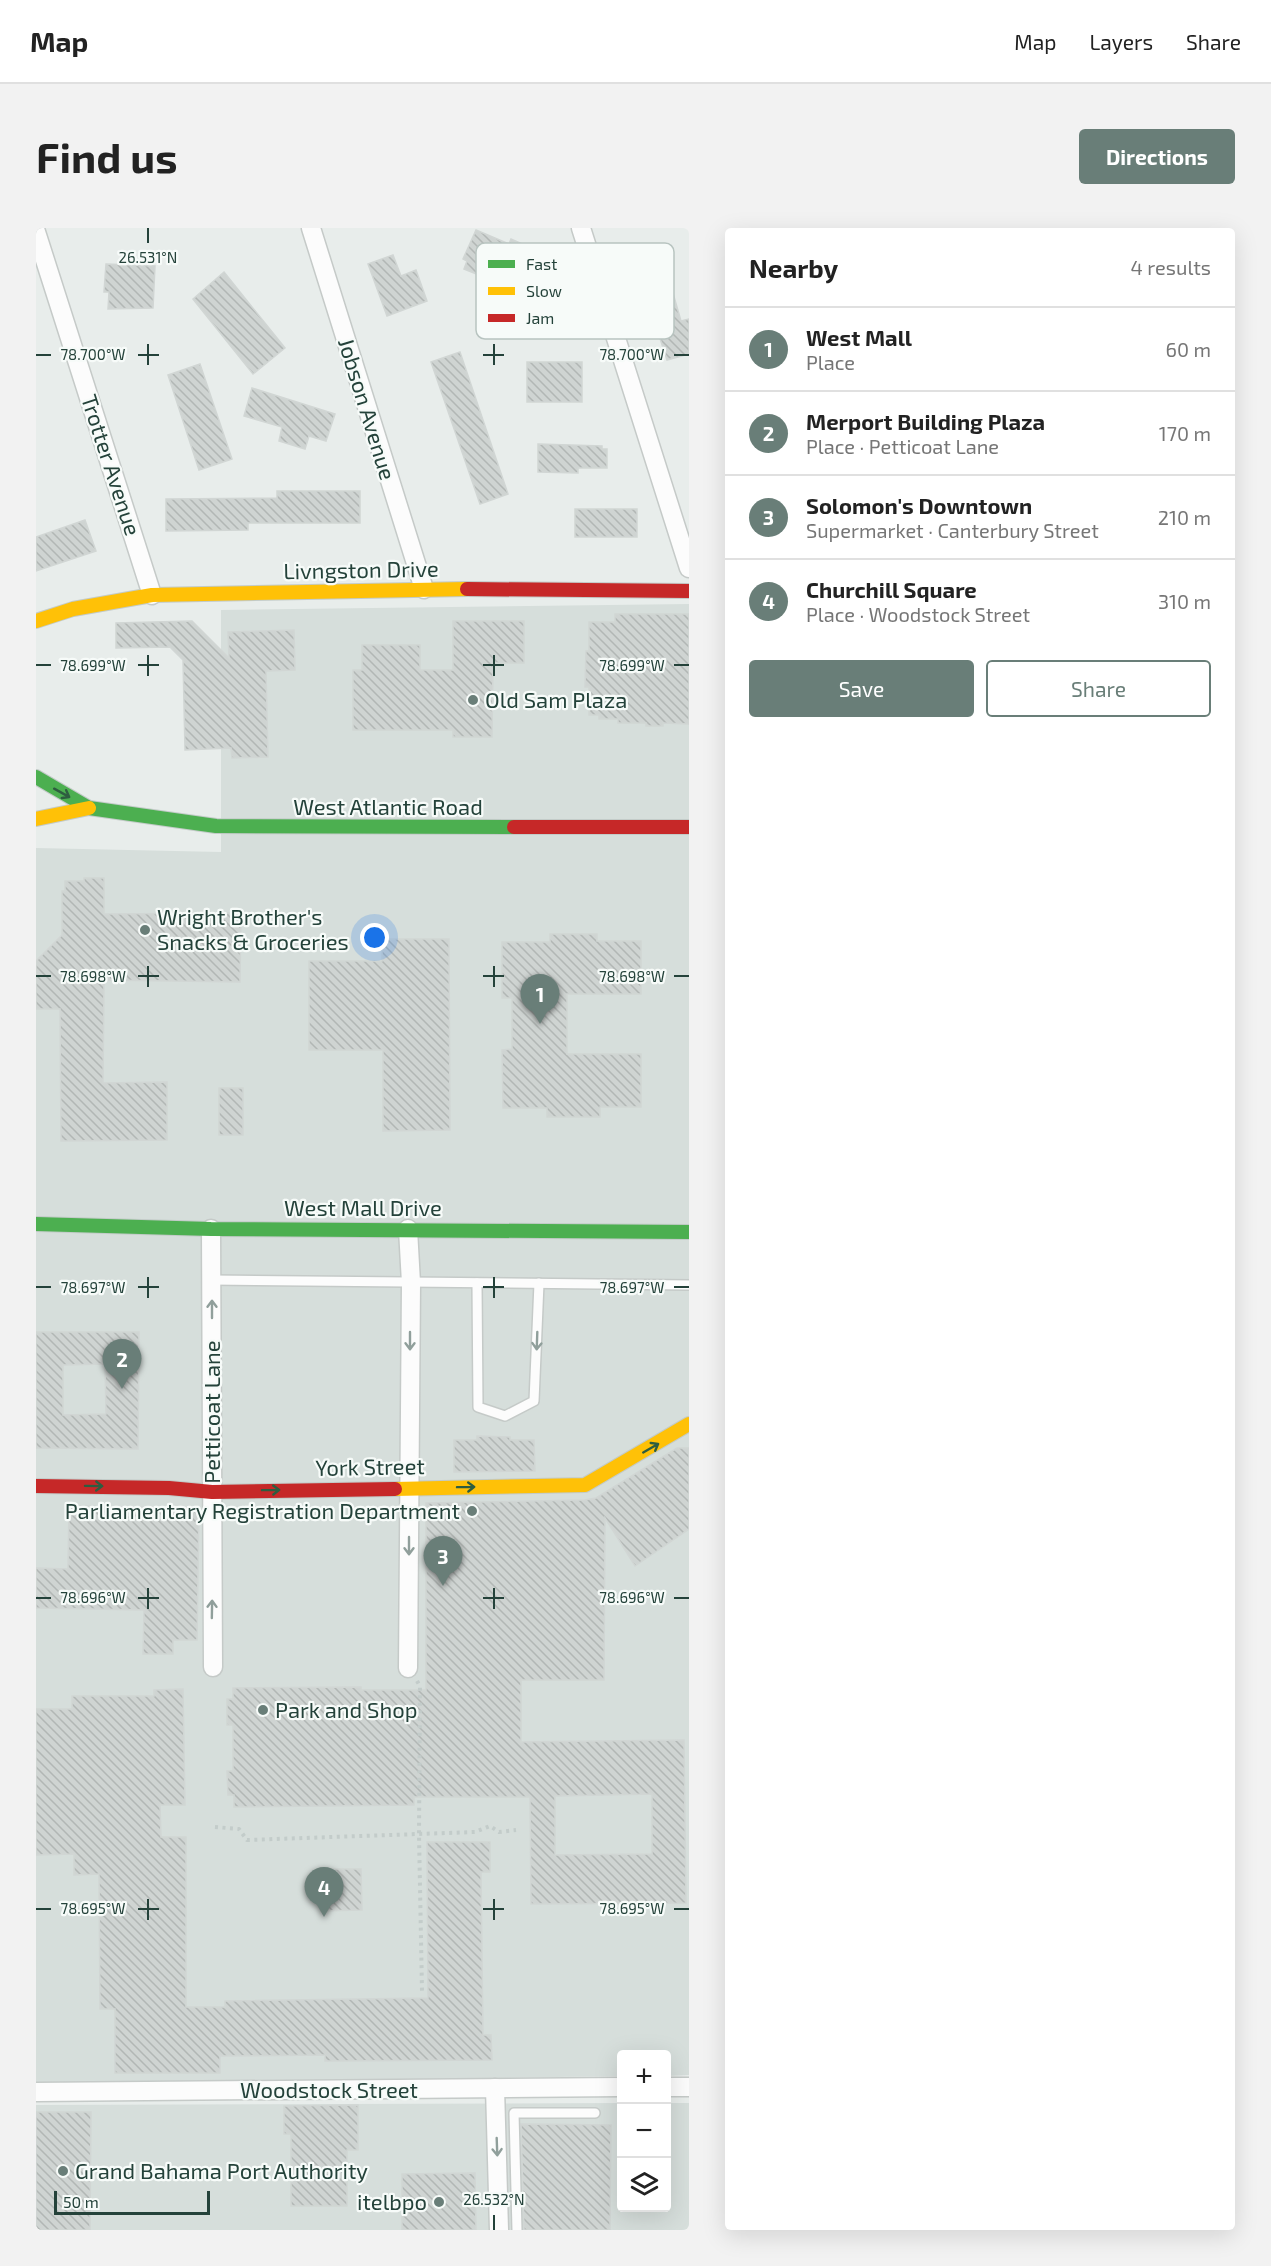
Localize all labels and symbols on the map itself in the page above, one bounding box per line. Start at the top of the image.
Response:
legend [476,243,674,339]
text: 26.531°N [119,248,177,266]
text: Fast [526,254,557,273]
text: Slow [526,281,562,300]
text: Jam [526,308,554,327]
street label: Jobson Avenue [334,335,402,483]
text: 78.700°W [60,345,126,363]
text: 78.700°W [599,345,665,363]
street label: Trotter Avenue [77,391,147,539]
street label: Livngston Drive [283,555,439,583]
text: 78.699°W [60,656,126,674]
text: 78.699°W [599,656,665,674]
place label: Old Sam Plaza [485,686,627,712]
marker: Old Sam Plaza [466,693,480,707]
one-way arrow [53,787,70,799]
street label: West Atlantic Road [293,793,483,819]
place label: Wright Brother's Snacks & Groceries [157,903,349,954]
marker: Wright Brother's Snacks & Groceries [138,923,152,937]
your location [360,923,389,952]
text: 78.698°W [60,967,126,985]
text: 78.698°W [599,967,665,985]
pin: 1 [520,974,560,1024]
street label: West Mall Drive [284,1194,442,1220]
text: 78.697°W [61,1278,125,1296]
text: 78.697°W [600,1278,664,1296]
one-way arrow [206,1299,218,1319]
one-way arrow [404,1331,416,1351]
one-way arrow [531,1331,542,1351]
pin: 2 [102,1340,142,1389]
street label: Petticoat Lane [198,1340,224,1484]
one-way arrow [642,1442,659,1454]
street label: York Street [315,1452,425,1480]
one-way arrow [84,1481,104,1492]
one-way arrow [455,1481,475,1493]
one-way arrow [260,1485,280,1496]
place label: Parliamentary Registration Department [65,1497,460,1523]
marker: Parliamentary Registration Department [465,1504,479,1518]
one-way arrow [403,1536,415,1556]
pin: 3 [424,1536,462,1586]
text: 78.696°W [60,1588,126,1606]
text: 78.696°W [599,1588,665,1606]
one-way arrow [207,1599,218,1619]
place label: Park and Shop [275,1696,417,1722]
marker: Park and Shop [256,1703,270,1717]
pin: 4 [304,1868,344,1917]
text: 78.695°W [60,1899,126,1917]
text: 78.695°W [599,1899,665,1917]
street label: Woodstock Street [240,2076,418,2102]
one-way arrow [491,2136,502,2156]
place label: Grand Bahama Port Authority [75,2157,368,2183]
marker: Grand Bahama Port Authority [56,2164,70,2178]
scale bar [54,2188,210,2216]
place label: itelbpo [357,2188,427,2214]
text: 26.532°N [463,2190,525,2208]
marker: itelbpo [432,2195,446,2209]

